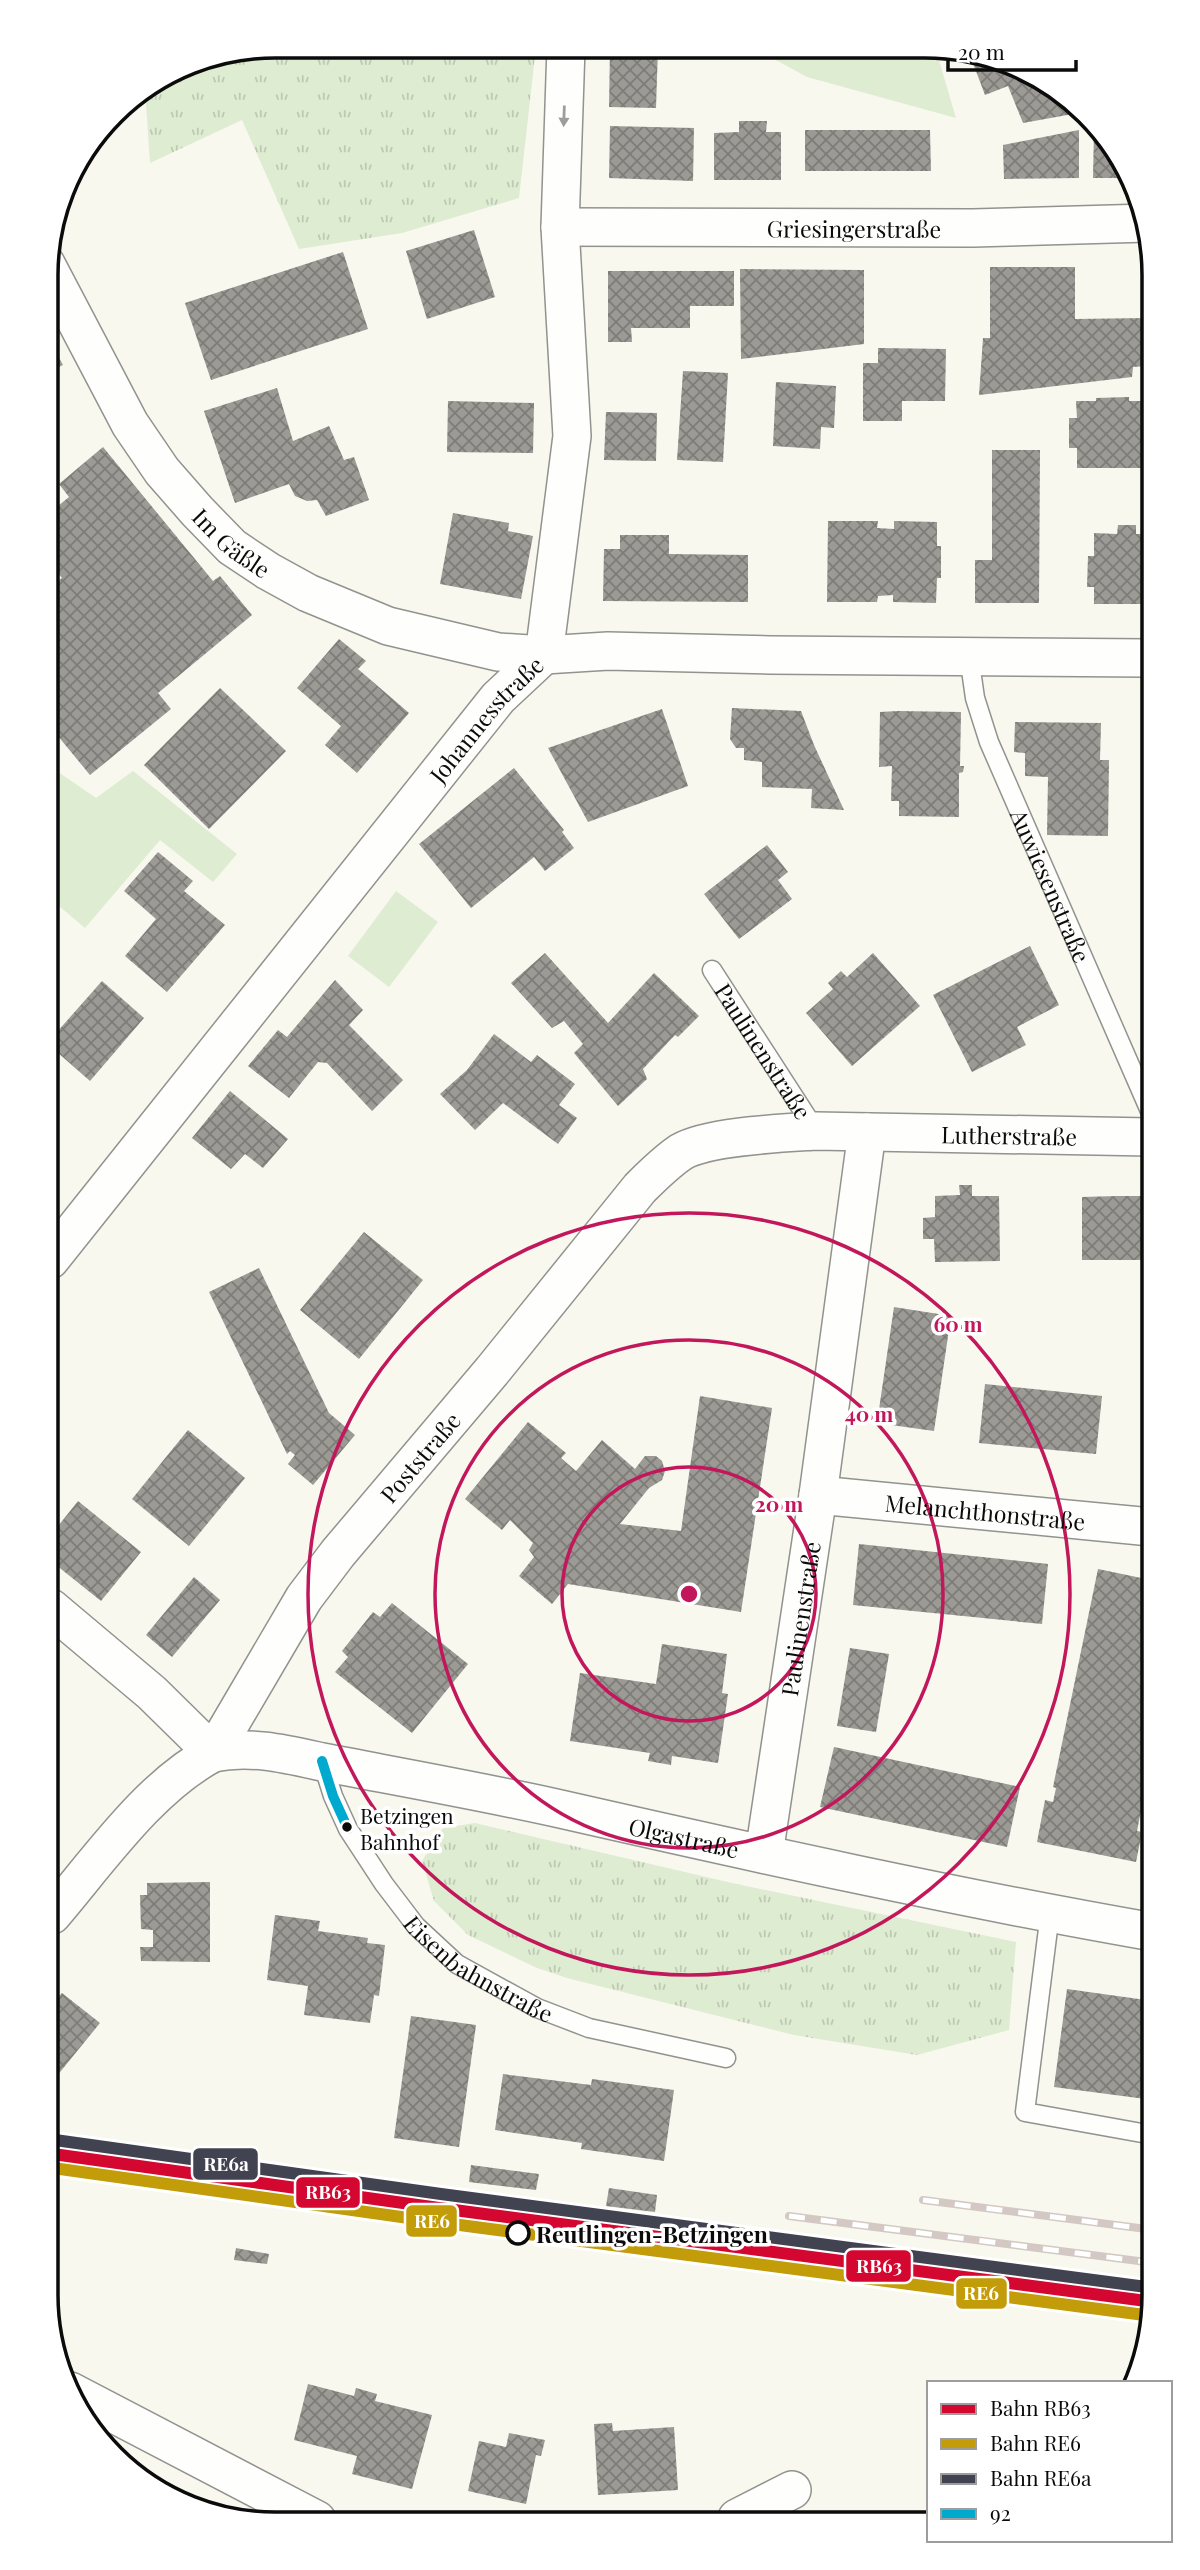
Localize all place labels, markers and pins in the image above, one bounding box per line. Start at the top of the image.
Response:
centre of rings [677,1582,701,1606]
place label: Betzingen Bahnhof [360,1801,454,1855]
marker: Betzingen Bahnhof [340,1820,354,1834]
place label: Reutlingen-Betzingen [536,2218,768,2249]
marker: Reutlingen-Betzingen [506,2221,530,2245]

